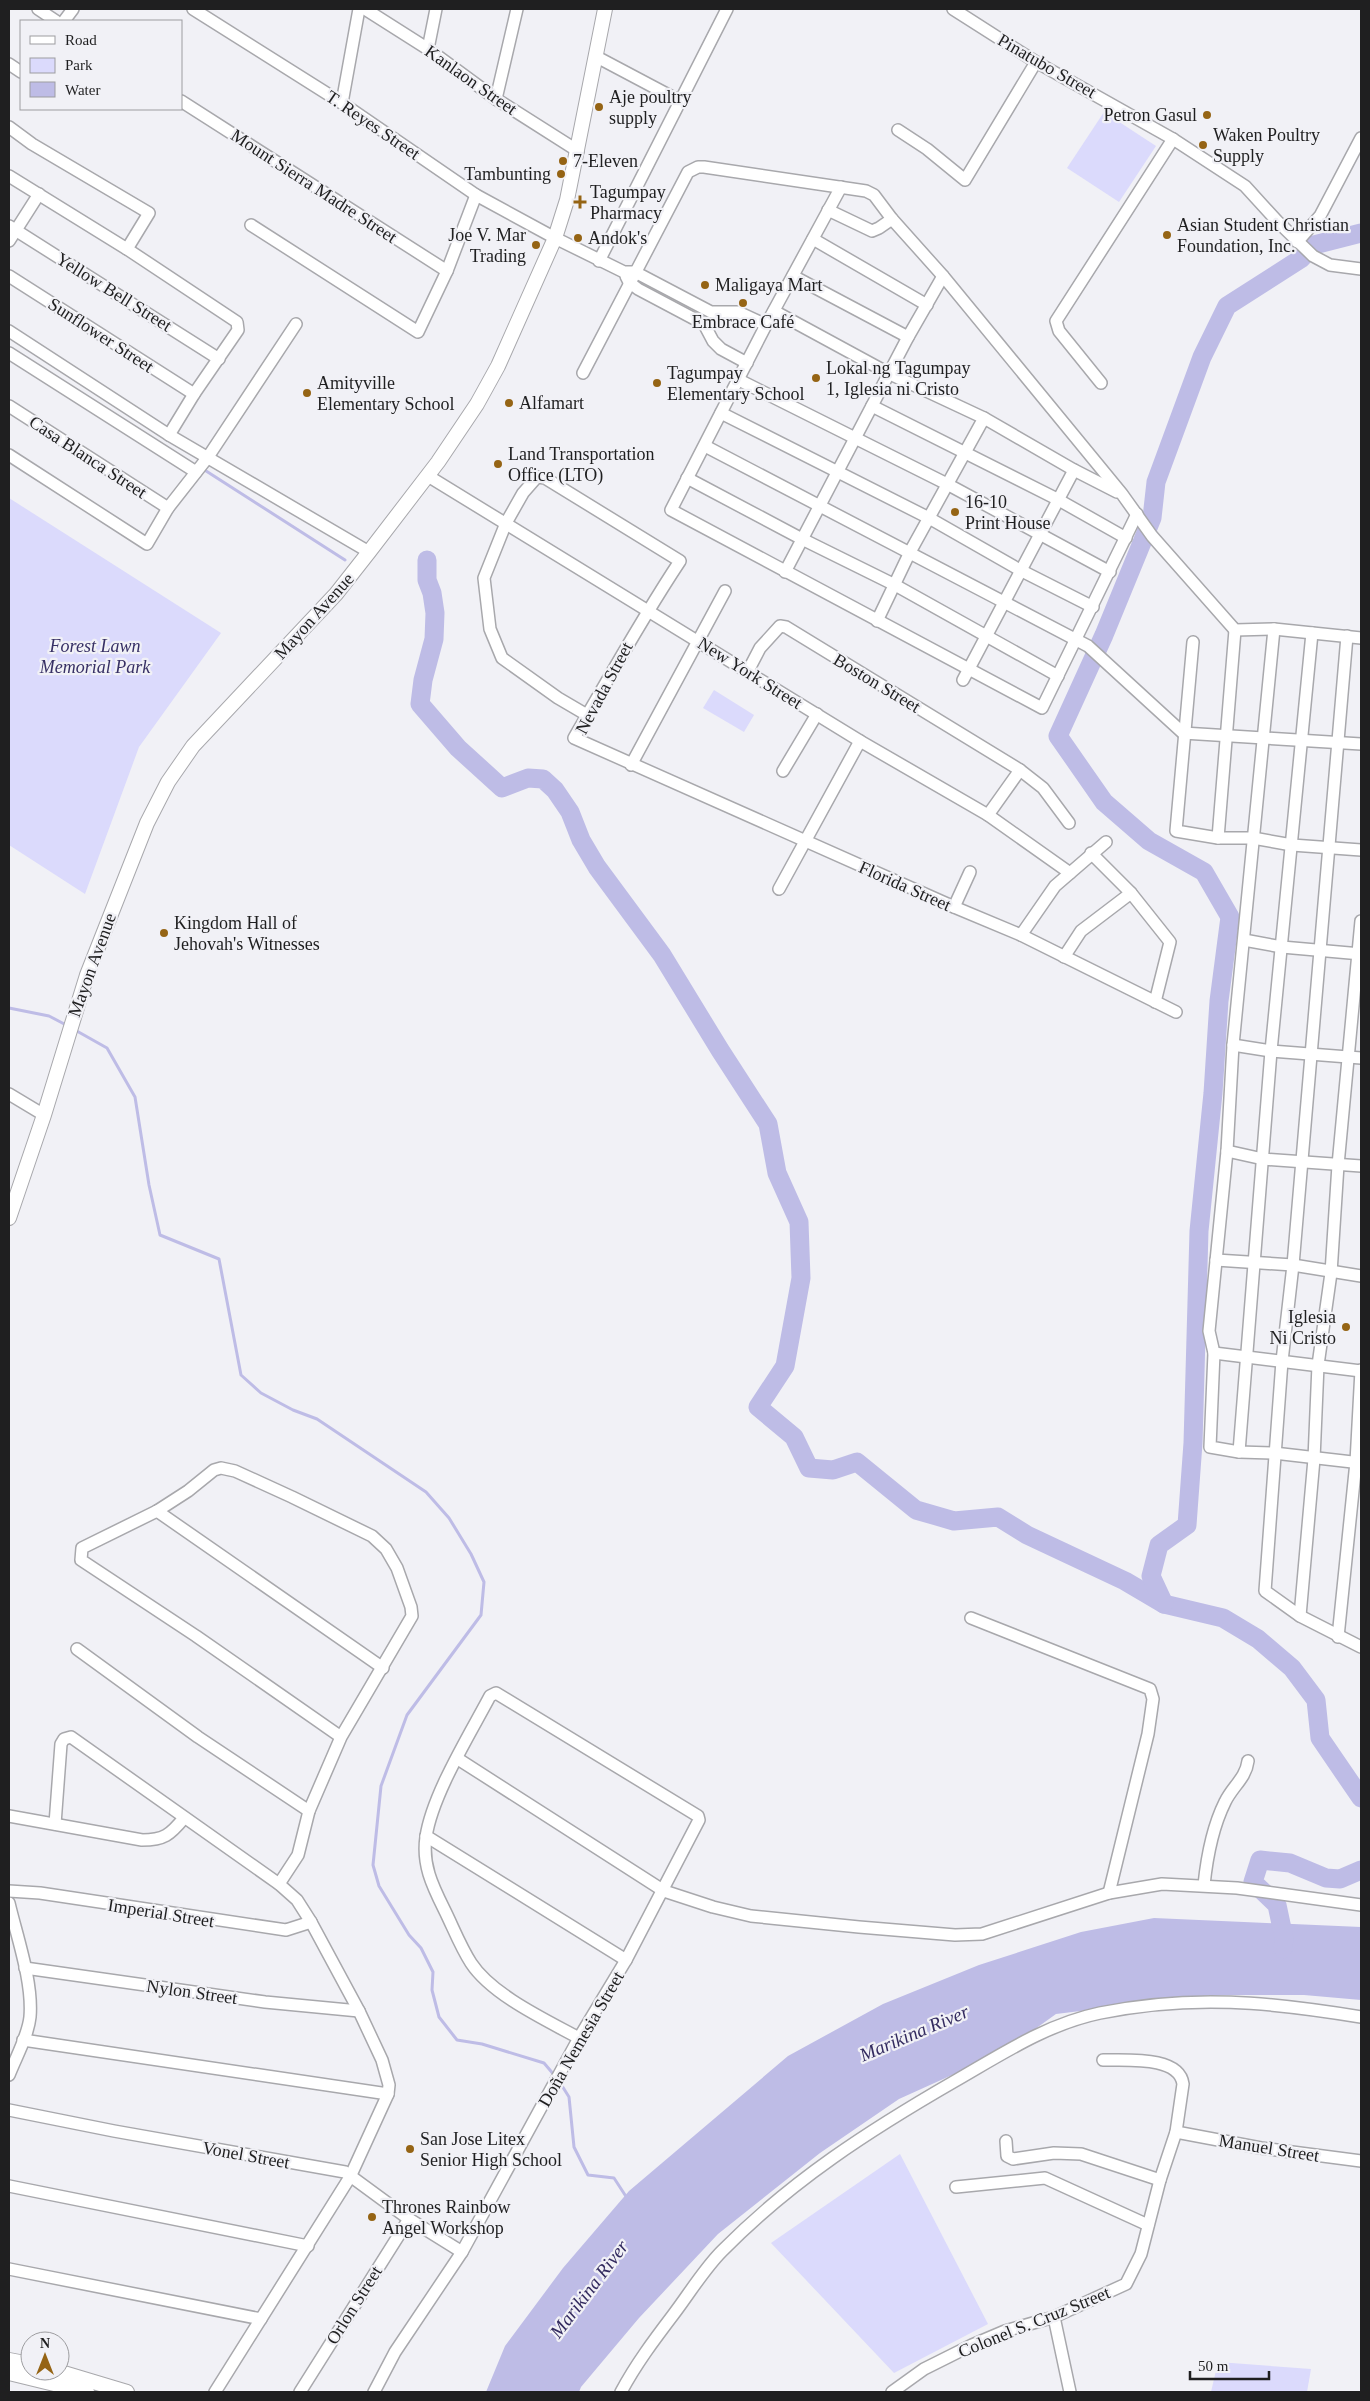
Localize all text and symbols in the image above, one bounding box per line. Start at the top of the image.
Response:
legend [20,20,182,110]
street label: Pinatubo Street [994,30,1100,102]
text: Road [65,32,97,48]
street label: Kanlaon Street [421,41,521,119]
text: Park [65,57,93,73]
text: Water [65,82,100,98]
street label: T. Reyes Street [322,86,424,164]
place label: Aje poultry supply [609,87,692,128]
marker: Aje poultry supply [593,101,605,113]
place label: Petron Gasul [1104,105,1197,125]
marker: Petron Gasul [1201,109,1213,121]
street label: Mount Sierra Madre Street [227,125,401,247]
place label: Waken Poultry Supply [1213,125,1320,166]
marker: Waken Poultry Supply [1197,139,1209,151]
place label: 7-Eleven [573,151,638,171]
marker: 7-Eleven [557,155,569,167]
place label: Tambunting [464,164,551,184]
marker: Tambunting [555,168,567,180]
place label: Tagumpay Pharmacy [590,182,666,223]
marker: Tagumpay Pharmacy [574,196,586,208]
place label: Asian Student Christian Foundation, Inc. [1177,215,1349,256]
place label: Joe V. Mar Trading [448,225,526,266]
place label: Andok's [588,228,647,248]
marker: Asian Student Christian Foundation, Inc. [1161,229,1173,241]
marker: Andok's [572,232,584,244]
marker: Joe V. Mar Trading [530,239,542,251]
street label: Yellow Bell Street [53,248,175,336]
place label: Maligaya Mart [715,275,822,295]
marker: Maligaya Mart [699,279,711,291]
street label: Sunflower Street [45,294,157,376]
marker: Embrace Café [737,297,749,309]
place label: Embrace Café [692,312,794,332]
place label: Lokal ng Tagumpay 1, Iglesia ni Cristo [826,358,970,399]
place label: Tagumpay Elementary School [667,363,804,404]
marker: Lokal ng Tagumpay 1, Iglesia ni Cristo [810,372,822,384]
place label: Amityville Elementary School [317,373,454,414]
marker: Tagumpay Elementary School [651,377,663,389]
marker: Amityville Elementary School [301,387,313,399]
place label: Alfamart [519,393,584,413]
marker: Alfamart [503,397,515,409]
street label: Casa Blanca Street [26,412,150,502]
place label: Land Transportation Office (LTO) [508,444,655,486]
marker: Land Transportation Office (LTO) [492,458,504,470]
place label: 16-10 Print House [965,492,1051,533]
marker: 16-10 Print House [949,506,961,518]
street label: Mayon Avenue [270,569,358,663]
street label: New York Street [694,633,806,713]
park label: Forest Lawn Memorial Park [39,636,151,677]
street label: Nevada Street [571,639,637,737]
street label: Boston Street [830,649,924,717]
street label: Florida Street [856,857,954,915]
street label: Mayon Avenue [64,910,120,1020]
place label: Kingdom Hall of Jehovah's Witnesses [174,913,320,954]
marker: Kingdom Hall of Jehovah's Witnesses [158,927,170,939]
place label: Iglesia Ni Cristo [1269,1307,1336,1348]
marker: Iglesia Ni Cristo [1340,1321,1352,1333]
street label: Imperial Street [106,1895,216,1931]
street label: Doña Nemesia Street [534,1968,628,2110]
street label: Nylon Street [145,1976,239,2008]
water label: Marikina River [855,2000,972,2066]
place label: San Jose Litex Senior High School [420,2129,562,2170]
street label: Manuel Street [1217,2130,1321,2166]
street label: Vonel Street [201,2137,291,2173]
marker: San Jose Litex Senior High School [404,2143,416,2155]
place label: Thrones Rainbow Angel Workshop [382,2197,510,2238]
marker: Thrones Rainbow Angel Workshop [366,2211,378,2223]
water label: Marikina River [545,2236,633,2343]
street label: Orlon Street [322,2262,386,2348]
street label: Colonel S. Cruz Street [955,2282,1113,2362]
north arrow [20,2331,70,2381]
text: N [40,2336,50,2351]
scale bar [1190,2348,1269,2380]
text: 50 m [1198,2358,1229,2374]

